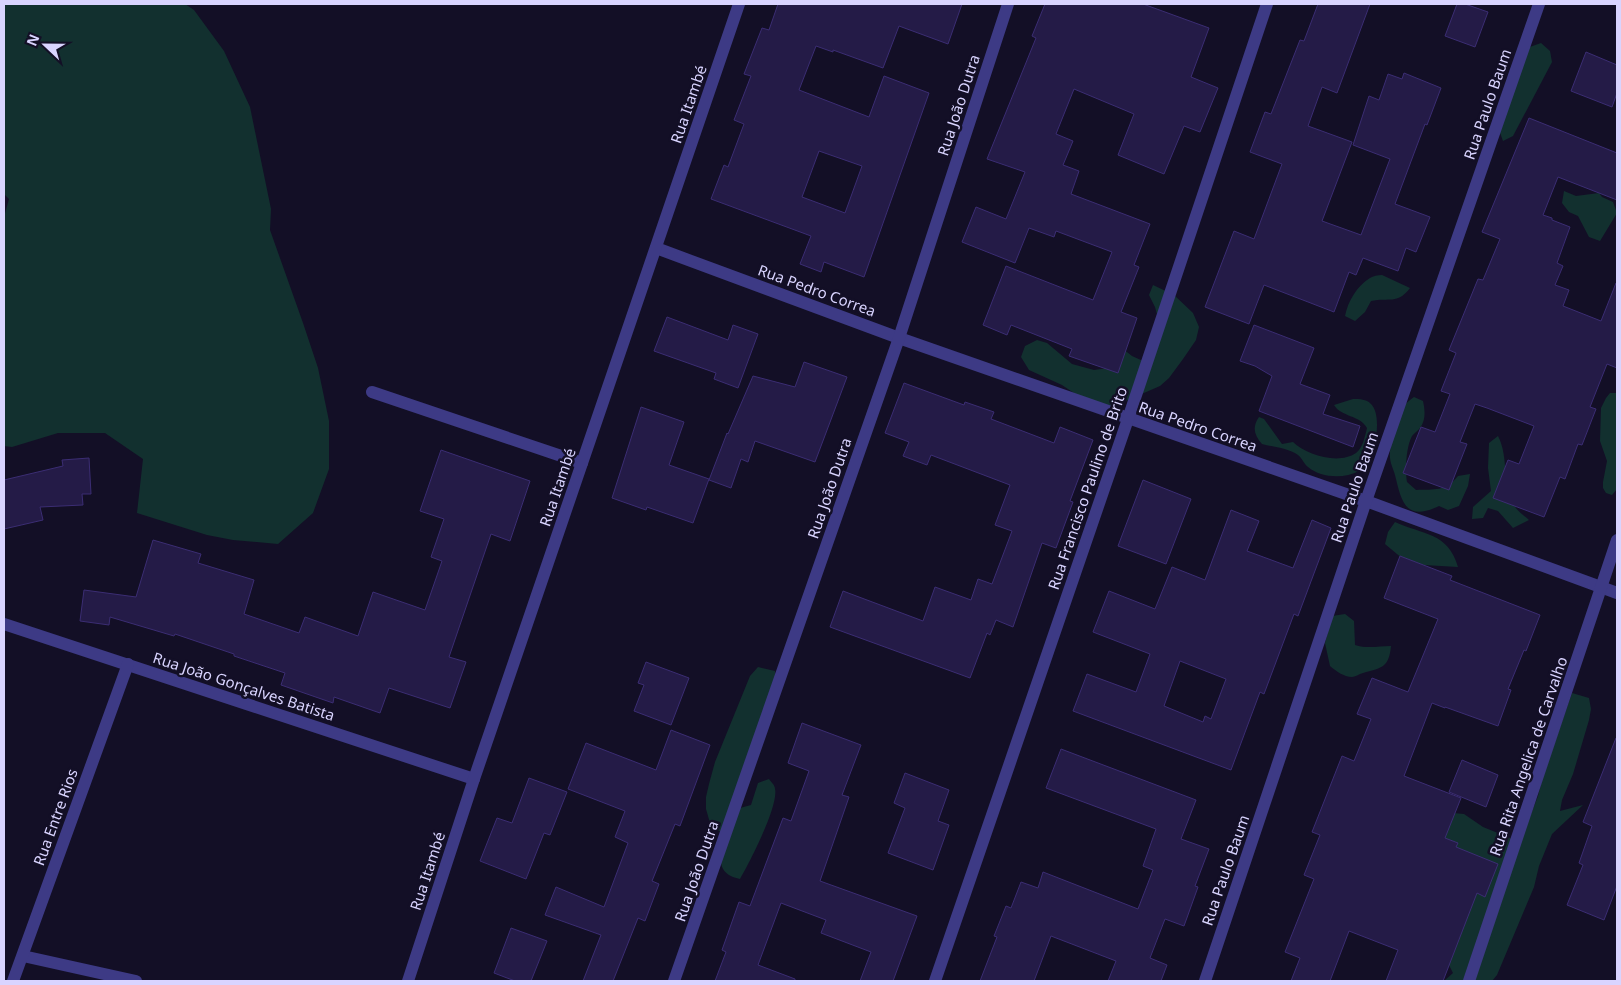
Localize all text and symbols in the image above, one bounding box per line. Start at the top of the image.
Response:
north arrow [20,20,70,70]
text: N [22,31,43,49]
street label: Rua Paulo Baum [1459,46,1515,162]
street label: Rua João Dutra [932,52,984,158]
street label: Rua Itambé [665,62,711,146]
street label: Rua Pedro Correa [755,259,879,321]
street label: Rua Francisco Paulino de Brito [1043,384,1131,592]
street label: Rua Pedro Correa [1136,396,1260,456]
street label: Rua Paulo Baum [1326,429,1382,545]
street label: Rua João Dutra [802,435,856,541]
street label: Rua Itambé [534,445,580,529]
street label: Rua João Gonçalves Batista [151,647,337,725]
street label: Rua Rita Angelica de Carvalho [1484,654,1572,858]
street label: Rua Entre Rios [28,766,82,868]
street label: Rua Paulo Baum [1197,812,1253,928]
street label: Rua João Dutra [669,818,723,924]
street label: Rua Itambé [405,829,449,913]

